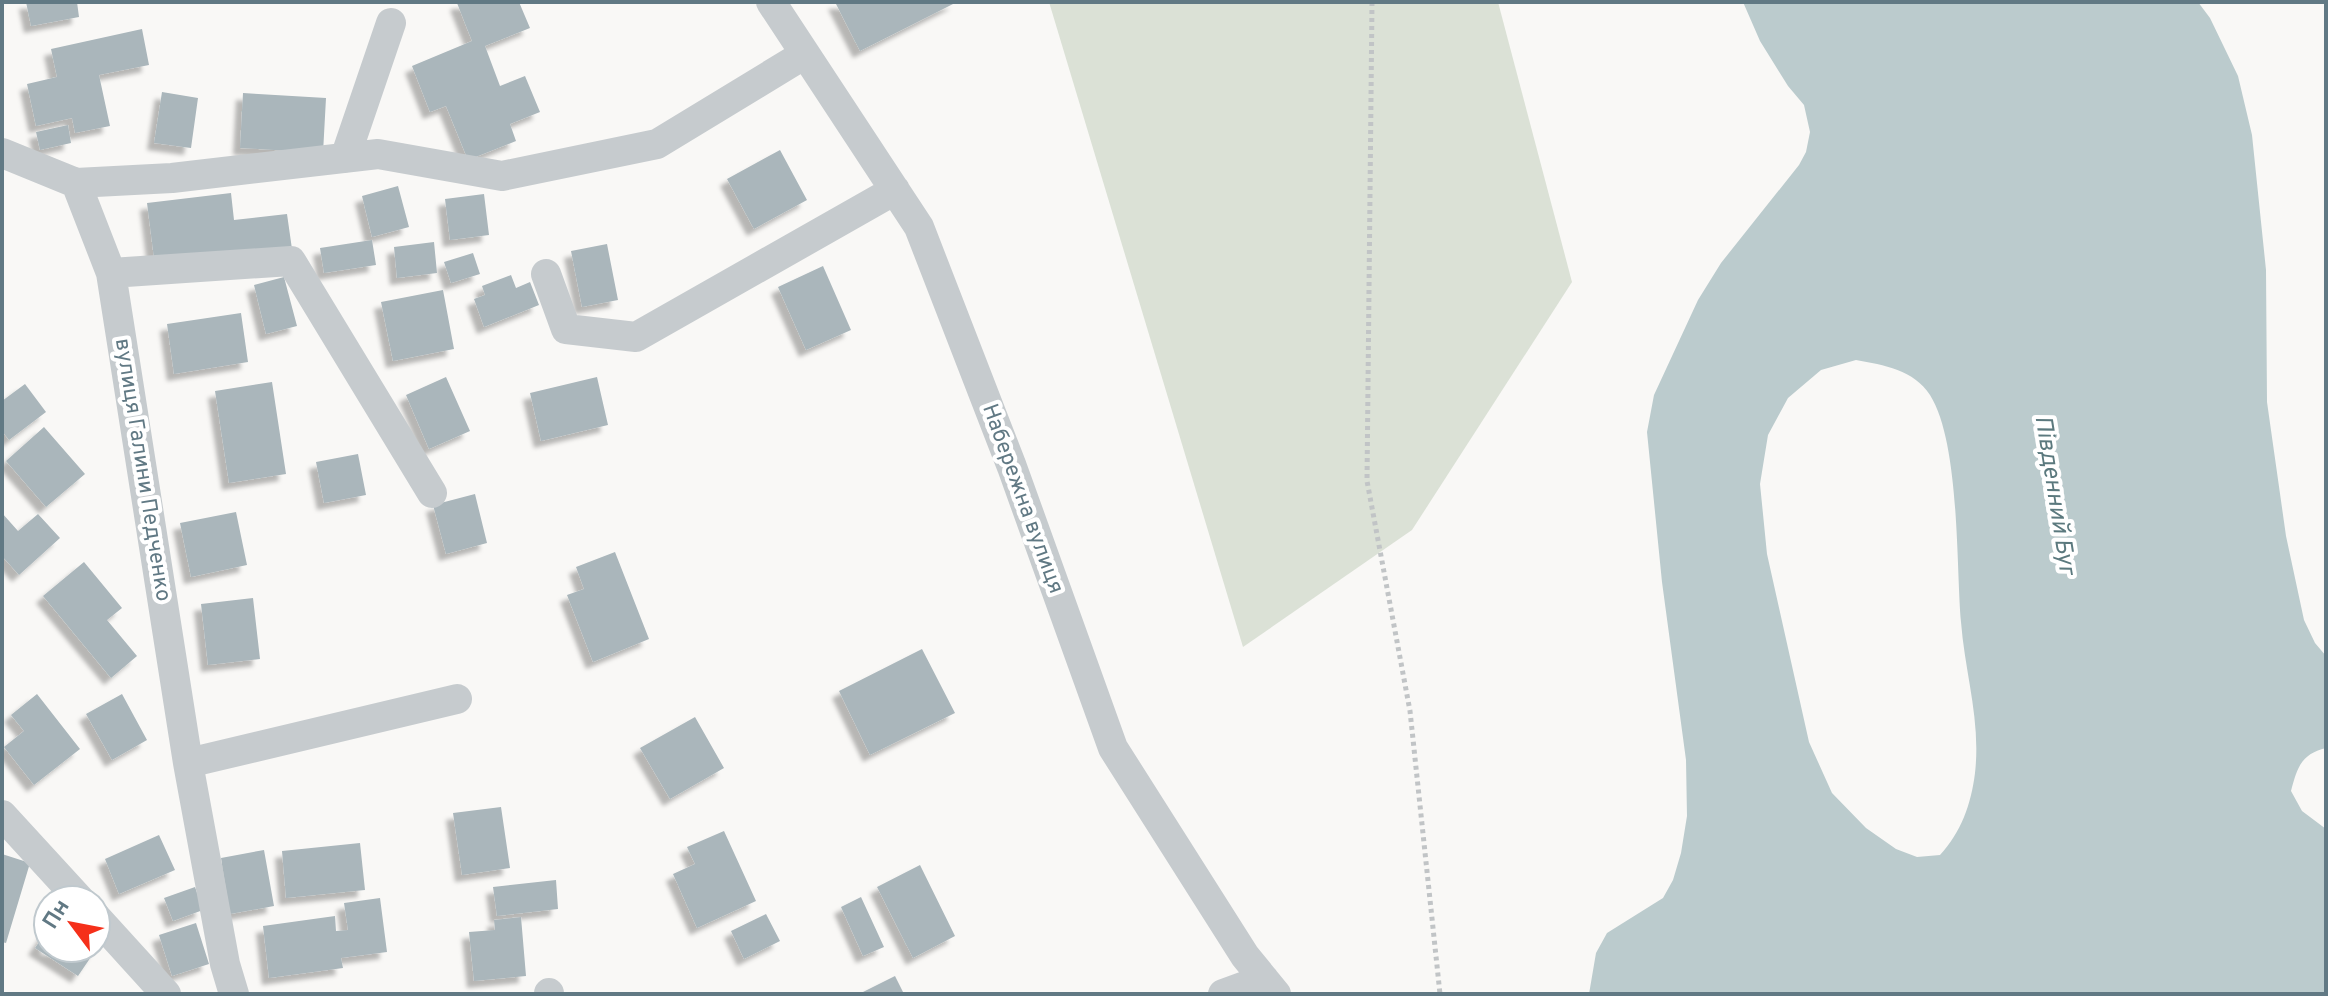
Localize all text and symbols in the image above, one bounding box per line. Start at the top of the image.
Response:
street label: вулиця Галини Педченко [108,337,176,603]
street label: Набережна вулиця [975,401,1069,597]
water label: Південний Буг [2027,413,2082,579]
north arrow [32,884,112,964]
text: Пн [38,895,76,934]

